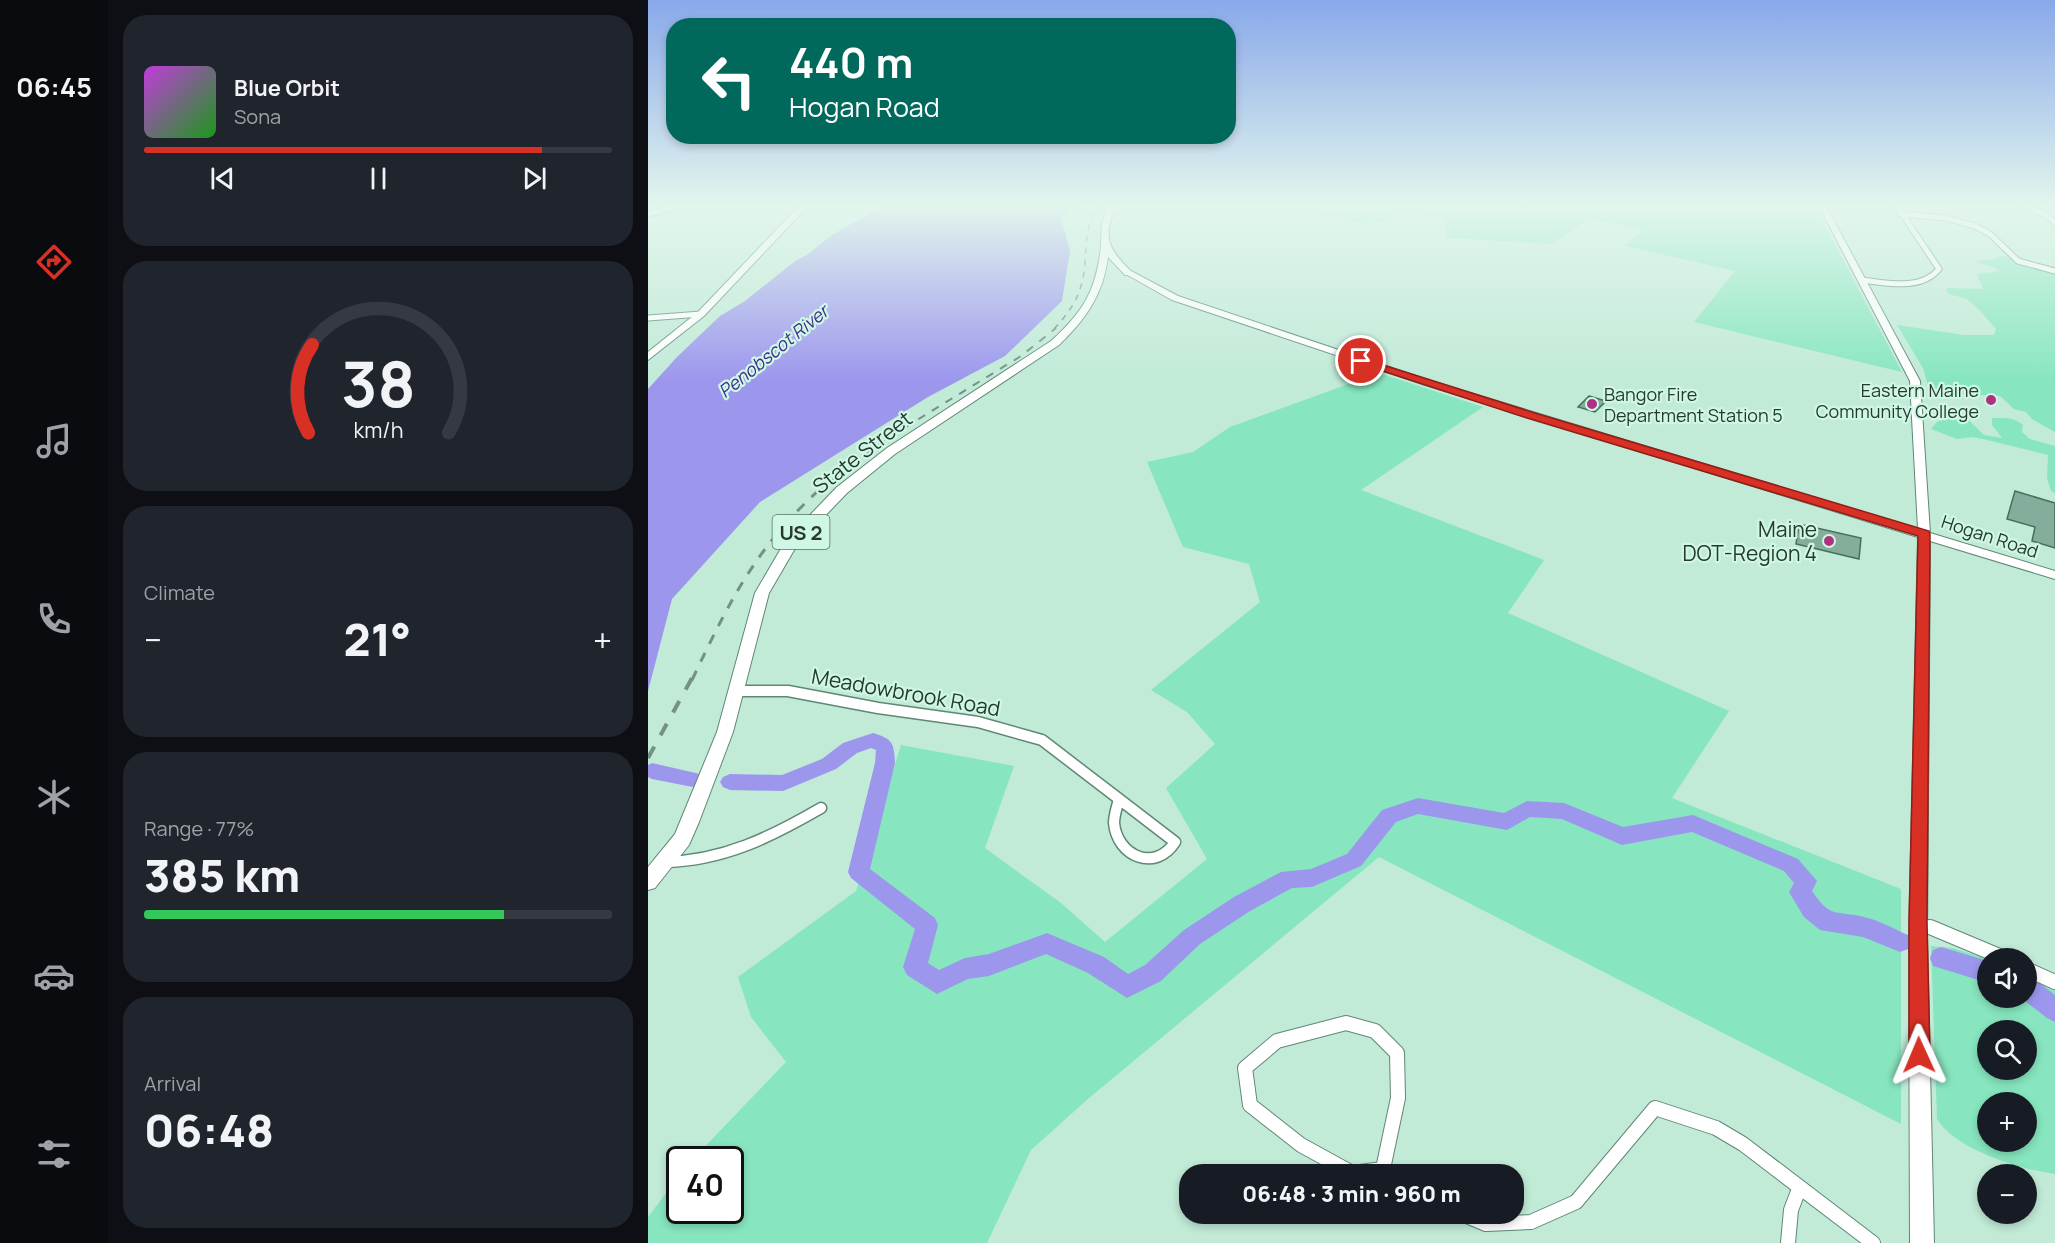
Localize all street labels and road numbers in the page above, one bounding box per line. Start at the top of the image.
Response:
street label: State Street [806,404,918,500]
street label: Hogan Road [1938,509,2042,563]
road number: US 2 [772,515,830,549]
street label: Meadowbrook Road [810,662,1002,722]

